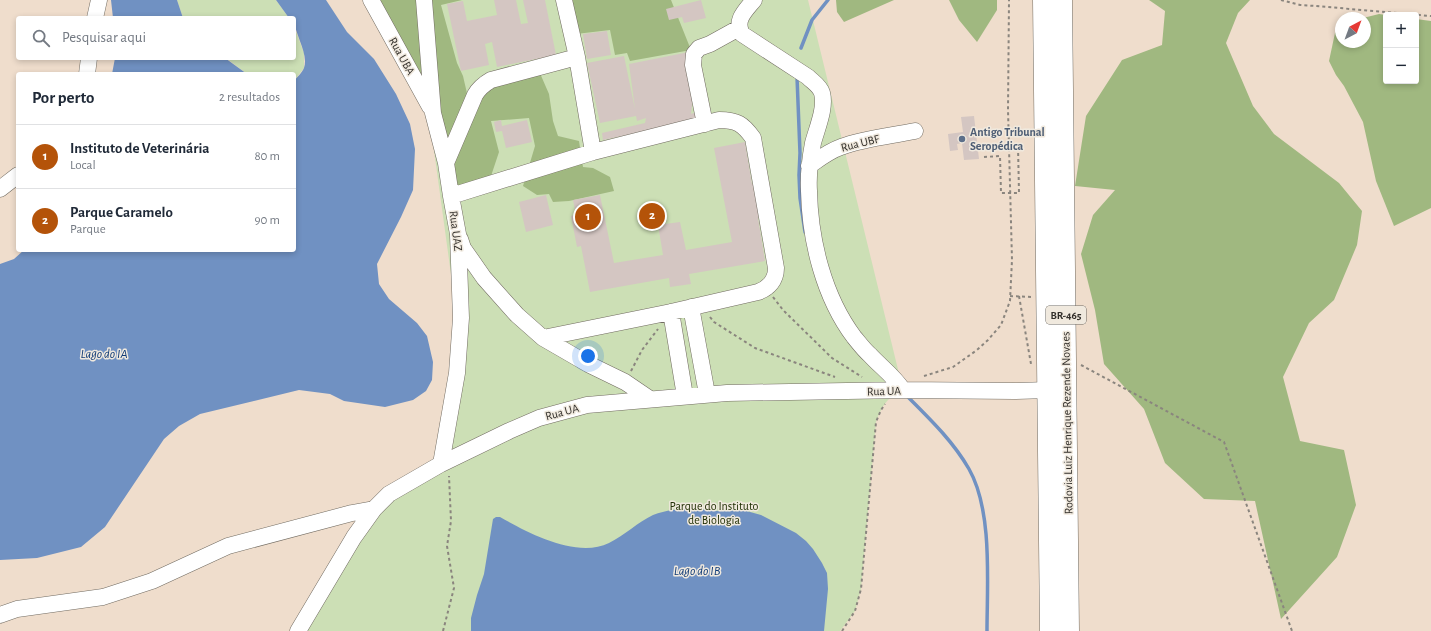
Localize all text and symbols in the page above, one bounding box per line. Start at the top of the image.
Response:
north arrow [1335,12,1371,48]
map controls [1383,12,1419,84]
button: + [1383,12,1419,48]
search box [16,16,296,60]
icon: search [30,27,52,49]
text: Pesquisar aqui [62,30,146,45]
street label: Rua UBA [387,35,417,77]
button: − [1383,48,1419,84]
text: Por perto [32,89,95,106]
text: 2 resultados [219,91,280,104]
place label: Antigo Tribunal Seropédica [970,126,1045,152]
street label: Rua UBF [840,132,881,154]
marker: Antigo Tribunal Seropédica [957,134,967,144]
text: Instituto de Veterinária [70,141,210,156]
text: 1 [43,150,47,163]
text: 80 m [254,150,280,163]
text: Local [70,159,96,172]
pin: 2 [639,201,665,231]
pin: 1 [575,202,601,232]
text: Parque Caramelo [70,205,173,220]
street label: Rua UAZ [448,210,464,252]
text: 2 [42,214,48,227]
text: 90 m [254,214,280,227]
text: Parque [70,223,106,236]
road number: BR-465 [1046,306,1086,324]
street label: Rodovia Luiz Henrique Rezende Novaes [1059,332,1075,514]
your location [578,346,598,366]
water label: Lago do IA [80,348,128,361]
street label: Rua UA [867,384,901,398]
street label: Rua UA [544,402,580,422]
park label: Parque do Instituto de Biologia [669,500,759,526]
water label: Lago do IB [674,565,721,578]

